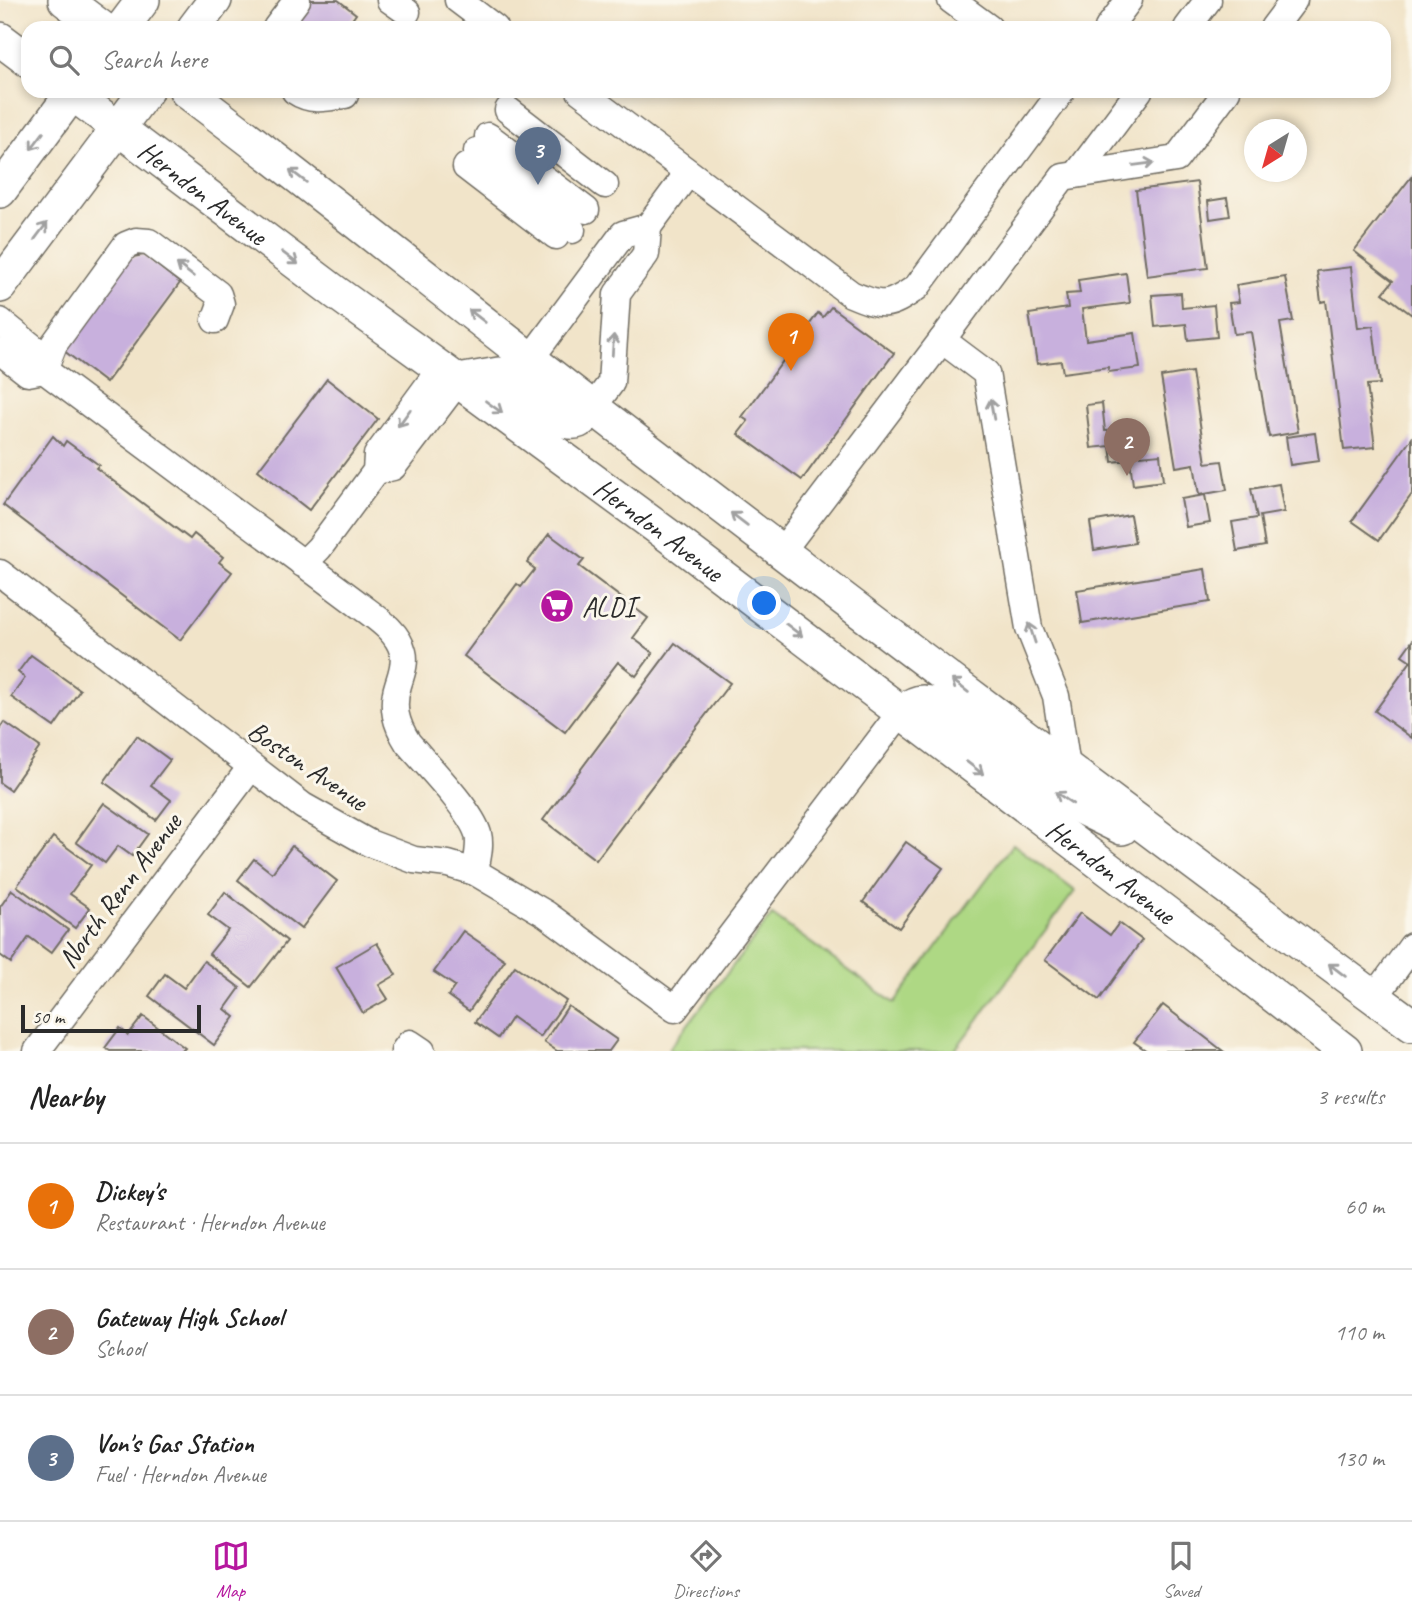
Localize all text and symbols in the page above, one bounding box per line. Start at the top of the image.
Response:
search box [21,21,1391,98]
icon: search [45,41,83,79]
text: Search here [101,43,207,76]
north arrow [1244,119,1307,182]
pin: 3 [515,127,561,185]
one-way arrow [30,131,45,150]
street label: Herndon Avenue [131,133,276,254]
one-way arrow [1132,157,1155,170]
one-way arrow [289,169,307,184]
one-way arrow [34,222,49,241]
one-way arrow [281,250,300,265]
one-way arrow [176,262,195,277]
one-way arrow [468,309,487,324]
pin: 1 [768,313,814,371]
one-way arrow [607,334,620,357]
one-way arrow [985,398,998,421]
one-way arrow [484,399,503,414]
one-way arrow [397,408,411,427]
pin: 2 [1104,418,1150,476]
street label: Herndon Avenue [587,470,732,590]
one-way arrow [731,511,749,526]
your location [747,586,781,620]
supermarket icon: ALDI [538,587,576,625]
place label: ALDI [582,589,641,624]
one-way arrow [1025,622,1037,644]
one-way arrow [784,623,803,638]
one-way arrow [951,678,969,693]
street label: Boston Avenue [241,713,376,819]
one-way arrow [966,760,984,775]
one-way arrow [1055,790,1074,805]
street label: North Renn Avenue [50,804,190,975]
street label: Herndon Avenue [1040,812,1184,933]
one-way arrow [1328,963,1347,977]
scale bar [21,1002,201,1034]
text: 50 m [32,1005,64,1029]
text: Nearby [28,1078,104,1116]
text: 3 results [1317,1082,1384,1111]
text: Dickey's [95,1175,165,1208]
text: 1 [46,1192,56,1221]
text: 60 m [1345,1192,1384,1221]
text: Restaurant · Herndon Avenue [95,1208,325,1237]
text: Gateway High School [95,1301,283,1334]
text: 2 [46,1318,56,1347]
text: 110 m [1335,1318,1384,1347]
text: School [95,1334,144,1363]
text: Von's Gas Station [95,1427,254,1460]
text: 3 [46,1444,56,1473]
text: 130 m [1335,1444,1384,1473]
text: Fuel · Herndon Avenue [95,1460,266,1489]
tab: Map [212,1537,250,1603]
tab: Directions [673,1537,739,1603]
tab: Saved [1162,1537,1200,1603]

